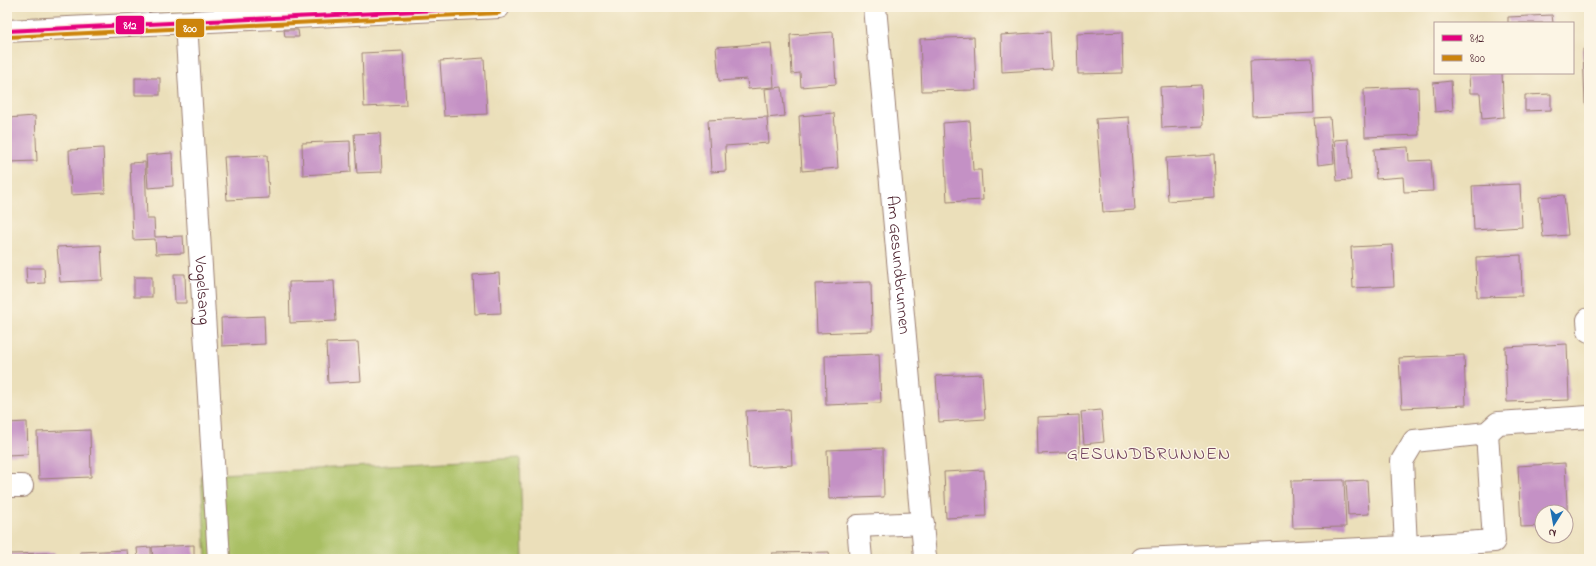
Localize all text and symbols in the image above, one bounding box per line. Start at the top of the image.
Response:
line badge: 812 [115,15,145,35]
text: 812 [122,18,137,34]
line badge: 800 [175,18,205,38]
text: 800 [182,21,197,37]
legend [1434,22,1574,74]
text: 812 [1470,30,1484,48]
text: 800 [1470,50,1485,68]
street label: Am Gesundbrunnen [880,194,917,335]
street label: Vogelsang [187,254,217,326]
district label: GESUNDBRUNNEN [1067,442,1231,468]
north arrow [1534,504,1574,544]
text: N [1547,524,1557,541]

